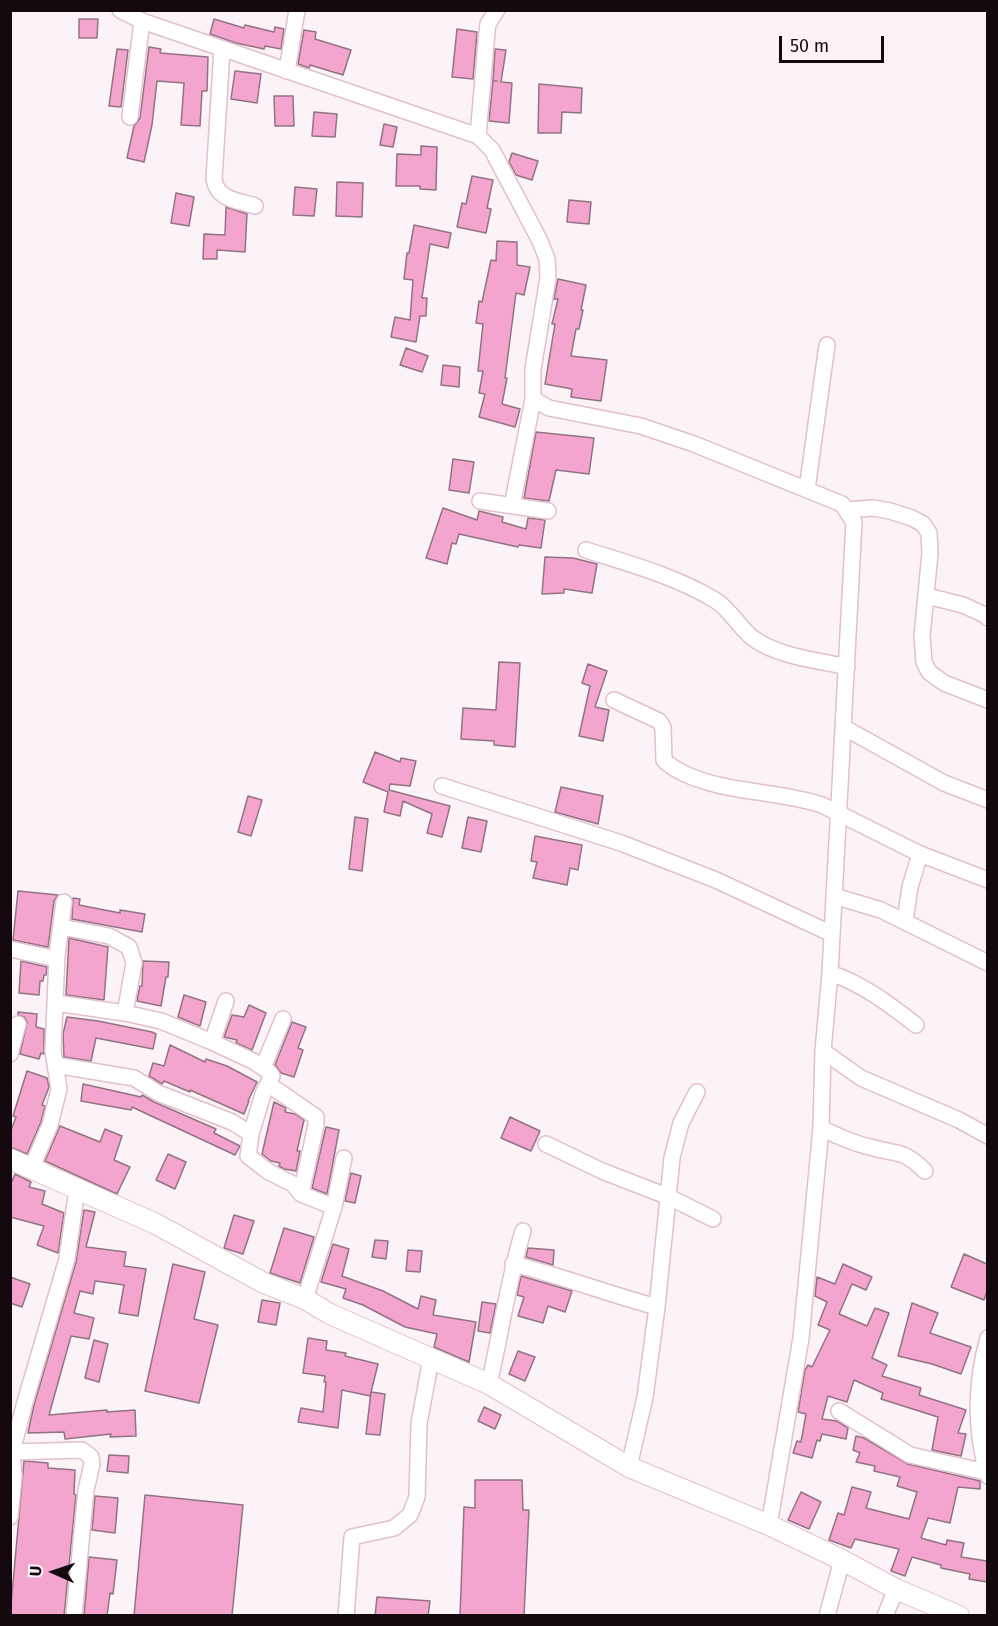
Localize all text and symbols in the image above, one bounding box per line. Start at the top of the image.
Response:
scale bar [782,24,887,62]
text: 50 m [790,35,829,57]
north arrow [24,1542,84,1602]
text: U [26,1565,45,1577]

